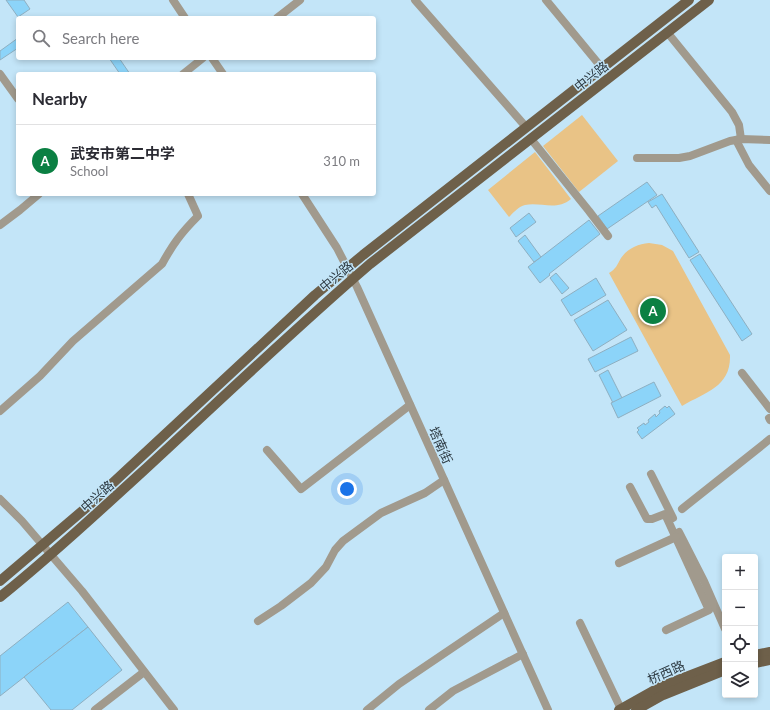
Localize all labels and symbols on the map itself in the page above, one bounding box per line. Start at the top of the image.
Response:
street label: 中兴路 [571,58,611,94]
street label: 中兴路 [316,257,356,295]
pin: A [640,296,666,326]
street label: 塔南街 [426,424,456,466]
street label: 中兴路 [77,477,117,515]
your location [337,479,357,499]
street label: 桥西路 [645,657,687,687]

